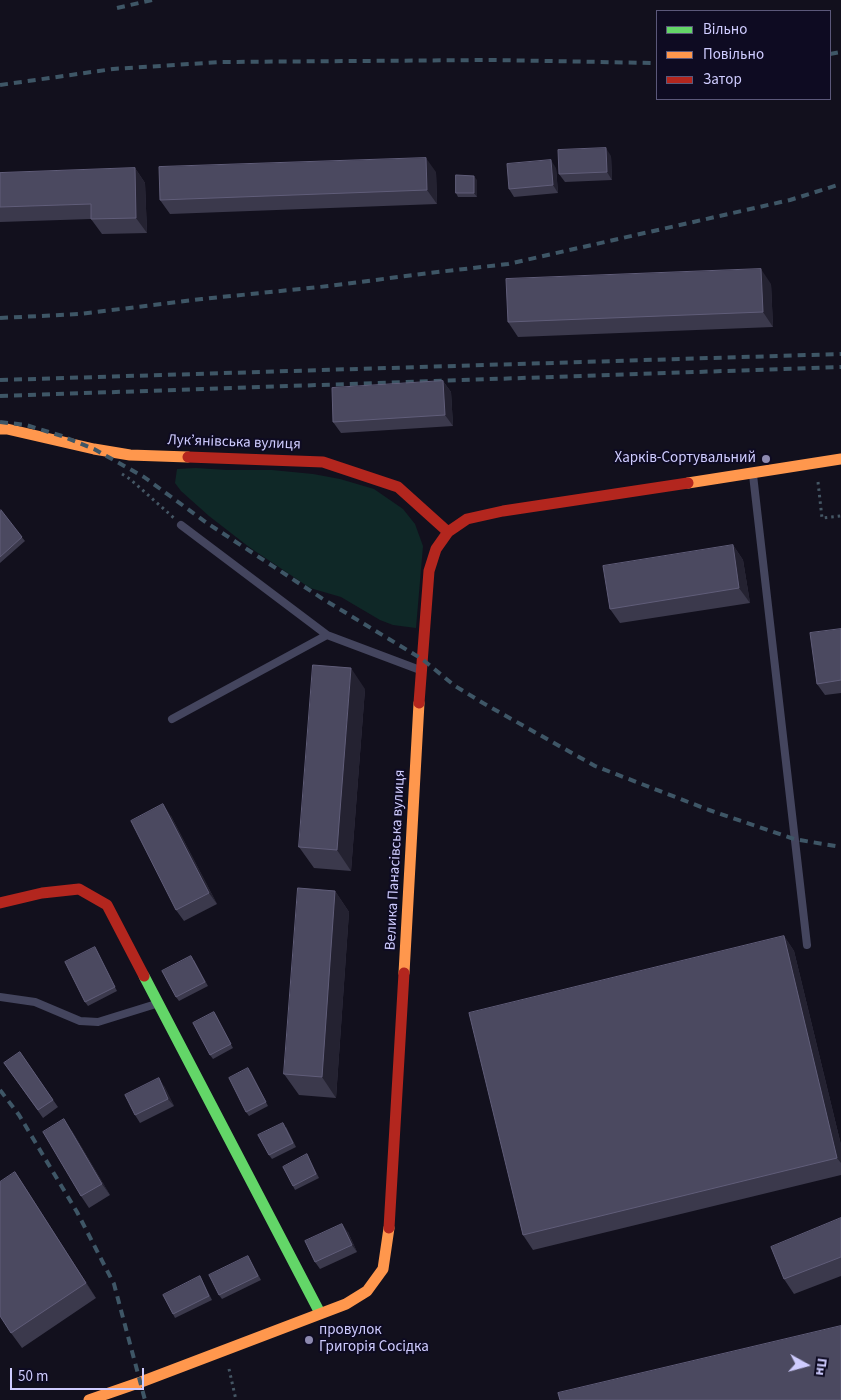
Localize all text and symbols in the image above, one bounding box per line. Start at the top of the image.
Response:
legend [656,10,831,100]
text: Вільно [703,19,747,40]
text: Повільно [703,44,764,65]
text: Затор [703,69,742,90]
street label: Лук’янівська вулиця [167,432,301,454]
place label: Харків-Сортувальний [615,450,756,468]
marker: Харків-Сортувальний [760,453,772,465]
street label: Велика Панасівська вулиця [382,769,410,951]
place label: провулок Григорія Сосідка [319,1322,429,1357]
marker: провулок Григорія Сосідка [303,1334,315,1346]
north arrow [781,1340,831,1390]
text: Пн [810,1357,832,1377]
scale bar [12,1358,146,1390]
text: 50 m [18,1366,48,1387]

